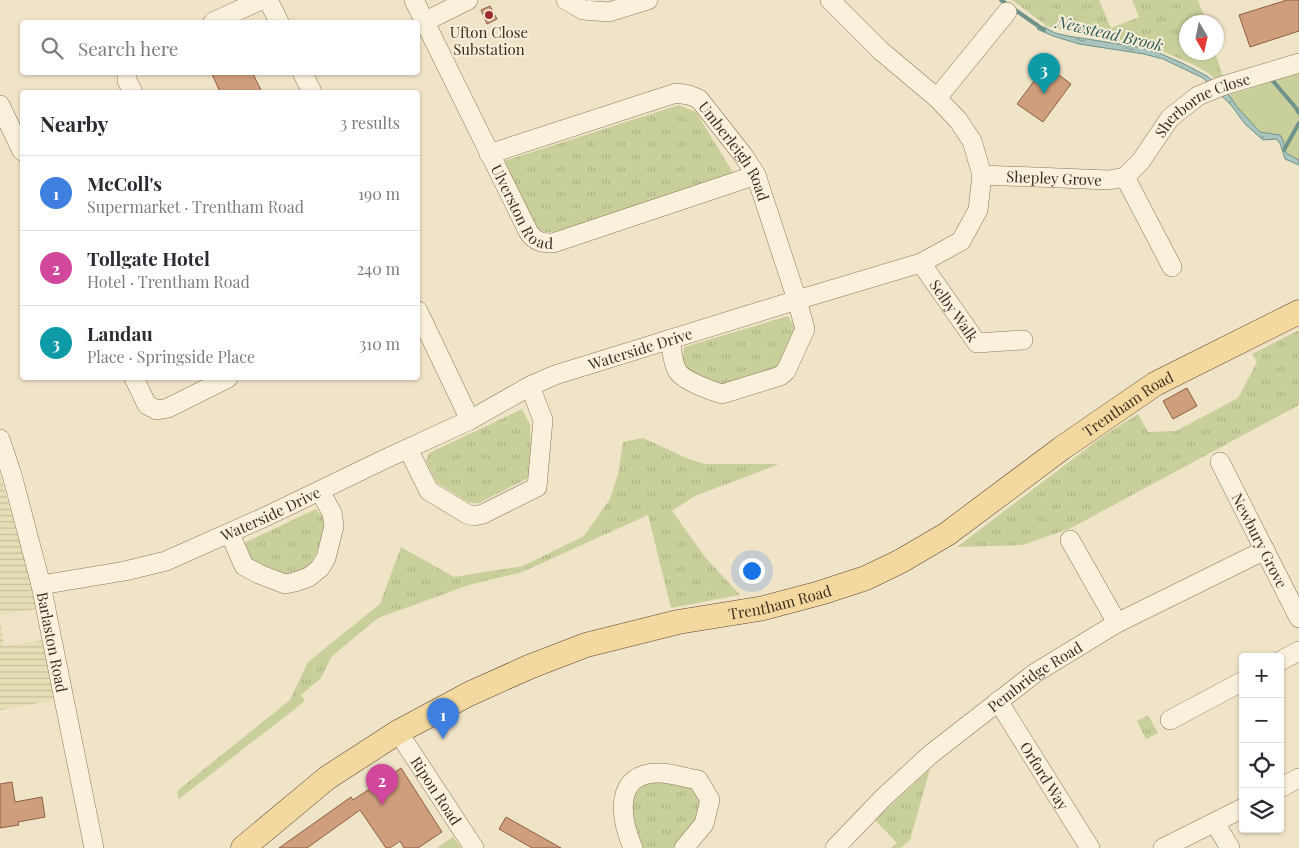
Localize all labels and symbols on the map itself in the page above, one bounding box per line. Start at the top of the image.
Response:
marker: Ufton Close Substation [483,9,495,21]
water label: Newstead Brook [1053,10,1166,55]
north arrow [1179,15,1224,60]
place label: Ufton Close Substation [450,22,528,59]
pin: 3 [1028,53,1060,94]
street label: Sherborne Close [1150,68,1252,141]
street label: Umberleigh Road [694,97,774,204]
street label: Ulverston Road [487,161,554,253]
street label: Shepley Grove [1006,166,1102,190]
street label: Selby Walk [926,275,983,346]
street label: Waterside Drive [585,323,695,374]
street label: Trentham Road [1078,366,1177,441]
street label: Waterside Drive [216,482,324,546]
street label: Newbury Grove [1227,490,1292,591]
your location [739,558,765,584]
street label: Trentham Road [727,580,834,624]
street label: Barlaston Road [33,590,72,694]
street label: Pembridge Road [983,637,1086,716]
pin: 1 [427,698,459,739]
street label: Orford Way [1016,738,1074,814]
street label: Ripon Road [407,752,466,829]
pin: 2 [366,764,398,805]

